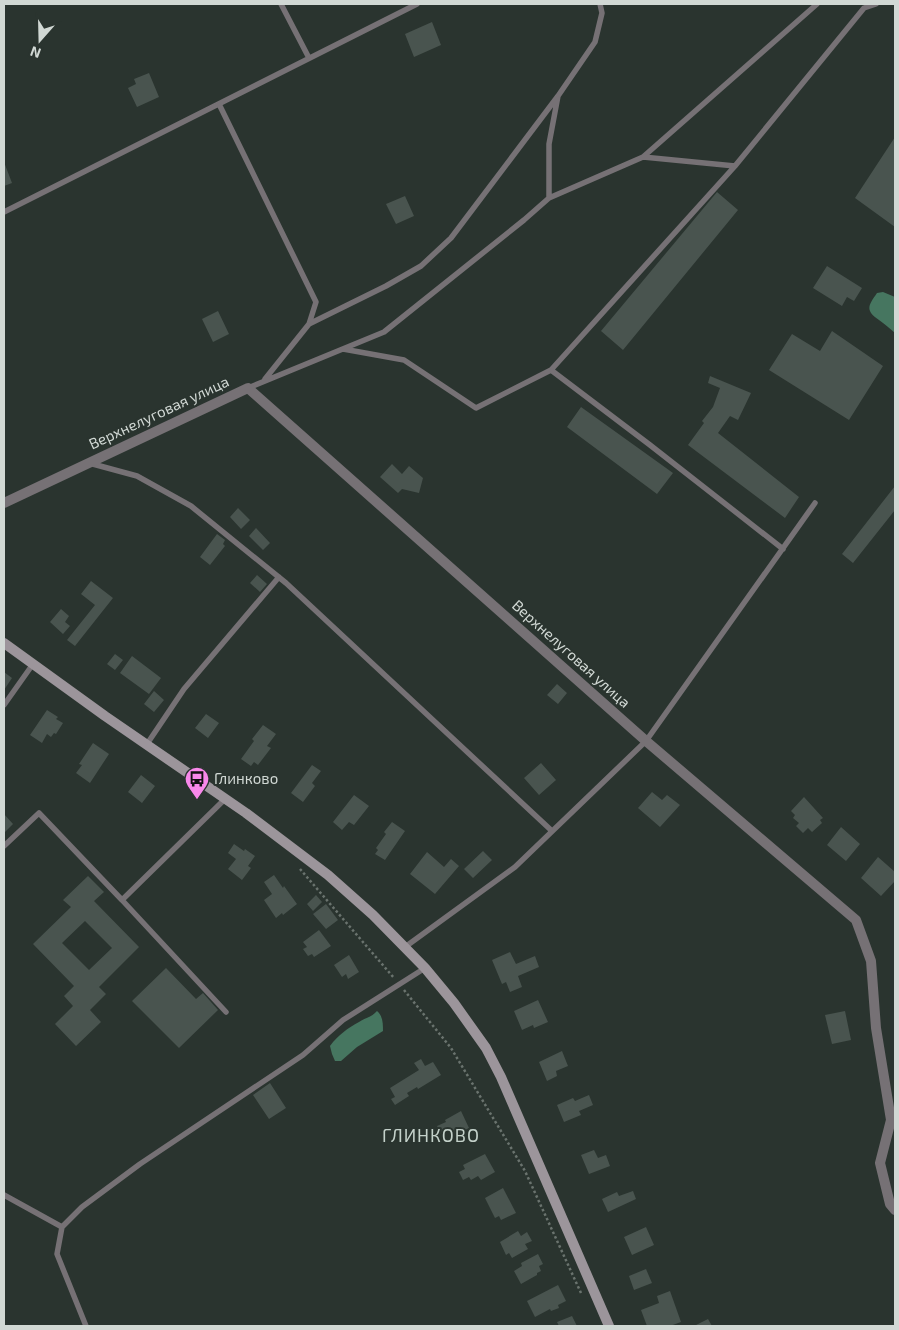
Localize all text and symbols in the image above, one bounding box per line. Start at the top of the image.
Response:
north arrow [15,15,65,65]
text: N [28,43,43,62]
street label: Верхнелуговая улица [86,372,232,453]
street label: Верхнелуговая улица [508,595,634,712]
bus stop icon: Глинково [184,766,210,800]
place label: Глинково [214,769,278,787]
district label: ГЛИНКОВО [382,1124,480,1146]

